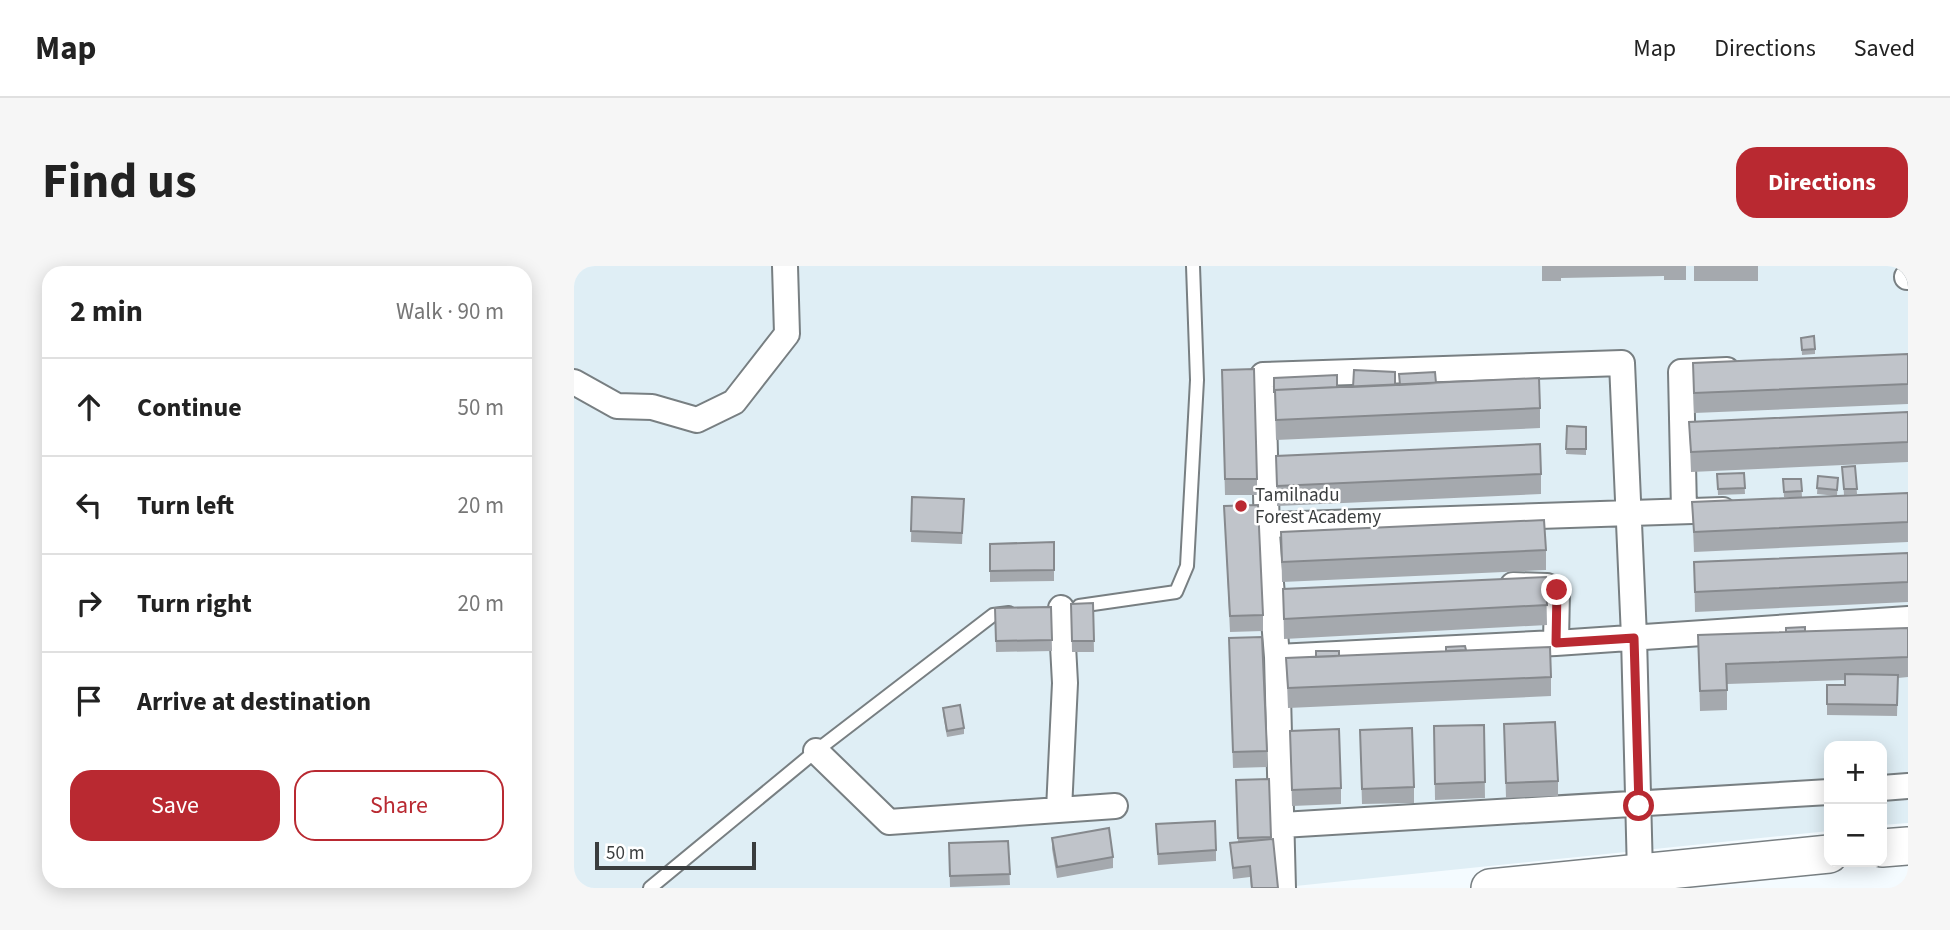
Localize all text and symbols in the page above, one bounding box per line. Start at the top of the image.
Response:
text: Map [35,25,96,72]
text: Map [1633,31,1676,66]
text: Directions [1714,31,1816,66]
text: Saved [1854,31,1915,66]
text: Find us [42,147,197,217]
button: Directions [1736,147,1908,218]
text: 2 min [70,290,143,333]
text: Walk · 90 m [396,295,504,328]
icon: ahead [70,388,108,426]
text: Continue [137,389,242,426]
text: 50 m [457,391,504,424]
place label: Tamilnadu Forest Academy [1255,482,1381,531]
icon: left [70,486,108,524]
text: Turn left [137,487,234,524]
text: 20 m [457,489,504,522]
marker: Tamilnadu Forest Academy [1233,498,1249,514]
route end [1541,574,1572,605]
icon: right [70,584,108,622]
text: Turn right [137,585,252,622]
text: 20 m [457,587,504,620]
icon: arrive [70,682,108,720]
text: Arrive at destination [137,683,371,720]
map controls [1824,741,1887,867]
button: + [1824,741,1887,804]
button: Save [70,770,280,841]
button: Share [294,770,504,841]
route start [1623,790,1654,821]
button: − [1824,804,1887,867]
scale bar [595,839,756,871]
text: 50 m [606,840,644,867]

